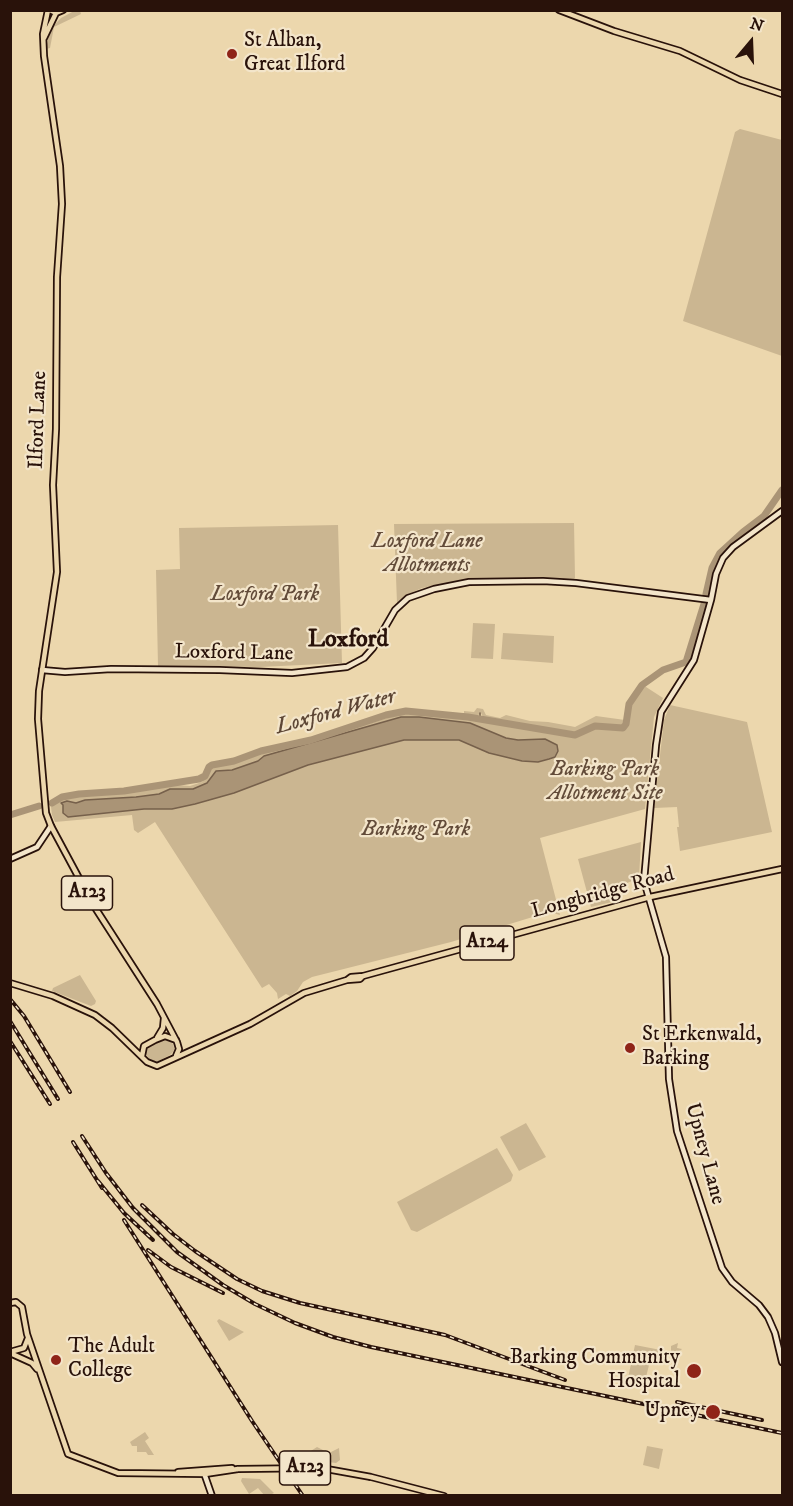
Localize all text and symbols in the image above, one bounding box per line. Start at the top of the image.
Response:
north arrow [721,12,781,72]
text: N [747,13,766,37]
place label: St Alban, Great Ilford [244,29,345,79]
marker: St Alban, Great Ilford [225,47,239,61]
street label: Ilford Lane [25,371,53,469]
park label: Loxford Lane Allotments [372,530,482,580]
park label: Loxford Park [211,583,319,609]
district label: Loxford [308,627,388,655]
street label: Loxford Lane [174,640,294,668]
water label: Loxford Water [273,684,399,742]
park label: Barking Park Allotment Site [548,758,662,808]
park label: Barking Park [362,818,470,844]
street label: Longbridge Road [529,863,677,925]
road number: A123 [62,876,112,910]
road number: A124 [460,926,514,960]
place label: St Erkenwald, Barking [642,1023,762,1073]
marker: St Erkenwald, Barking [623,1041,637,1055]
street label: Upney Lane [678,1101,730,1207]
place label: The Adult College [68,1335,155,1385]
place label: Barking Community Hospital [510,1346,680,1396]
marker: The Adult College [49,1353,63,1367]
marker: Barking Community Hospital [685,1362,703,1380]
place label: Upney [644,1399,700,1425]
marker: Upney [704,1403,722,1421]
road number: A123 [280,1451,330,1485]

